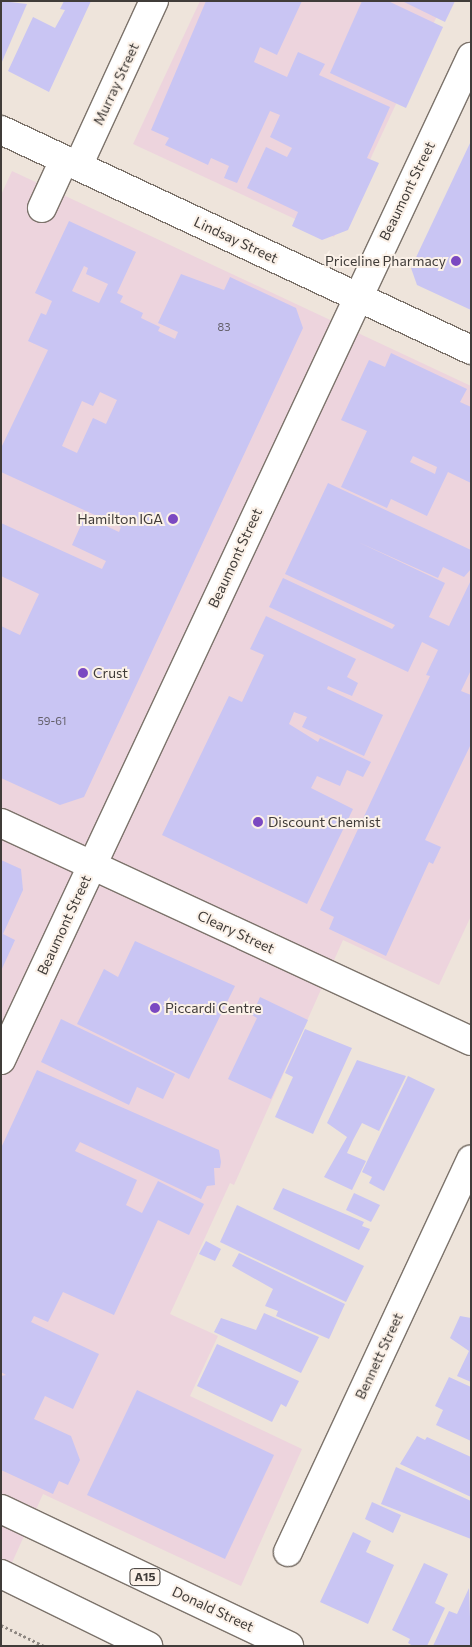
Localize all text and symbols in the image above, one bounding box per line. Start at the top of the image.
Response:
street label: Murray Street [90,40,142,128]
street label: Beaumont Street [376,139,438,243]
street label: Lindsay Street [191,213,281,267]
place label: Priceline Pharmacy [325,253,446,269]
marker: Priceline Pharmacy [450,255,462,267]
house number: 83 [218,320,230,334]
street label: Beaumont Street [205,505,265,611]
place label: Hamilton IGA [77,511,163,527]
marker: Hamilton IGA [167,513,179,525]
place label: Crust [93,665,128,681]
marker: Crust [77,667,89,679]
house number: 59-61 [37,714,67,728]
place label: Discount Chemist [268,814,381,830]
marker: Discount Chemist [252,816,264,828]
street label: Beaumont Street [34,872,94,978]
street label: Cleary Street [195,907,277,957]
place label: Piccardi Centre [165,1000,262,1016]
marker: Piccardi Centre [149,1002,161,1014]
street label: Bennett Street [352,1310,406,1402]
road number: A15 [129,1568,161,1586]
street label: Donald Street [170,1583,256,1635]

